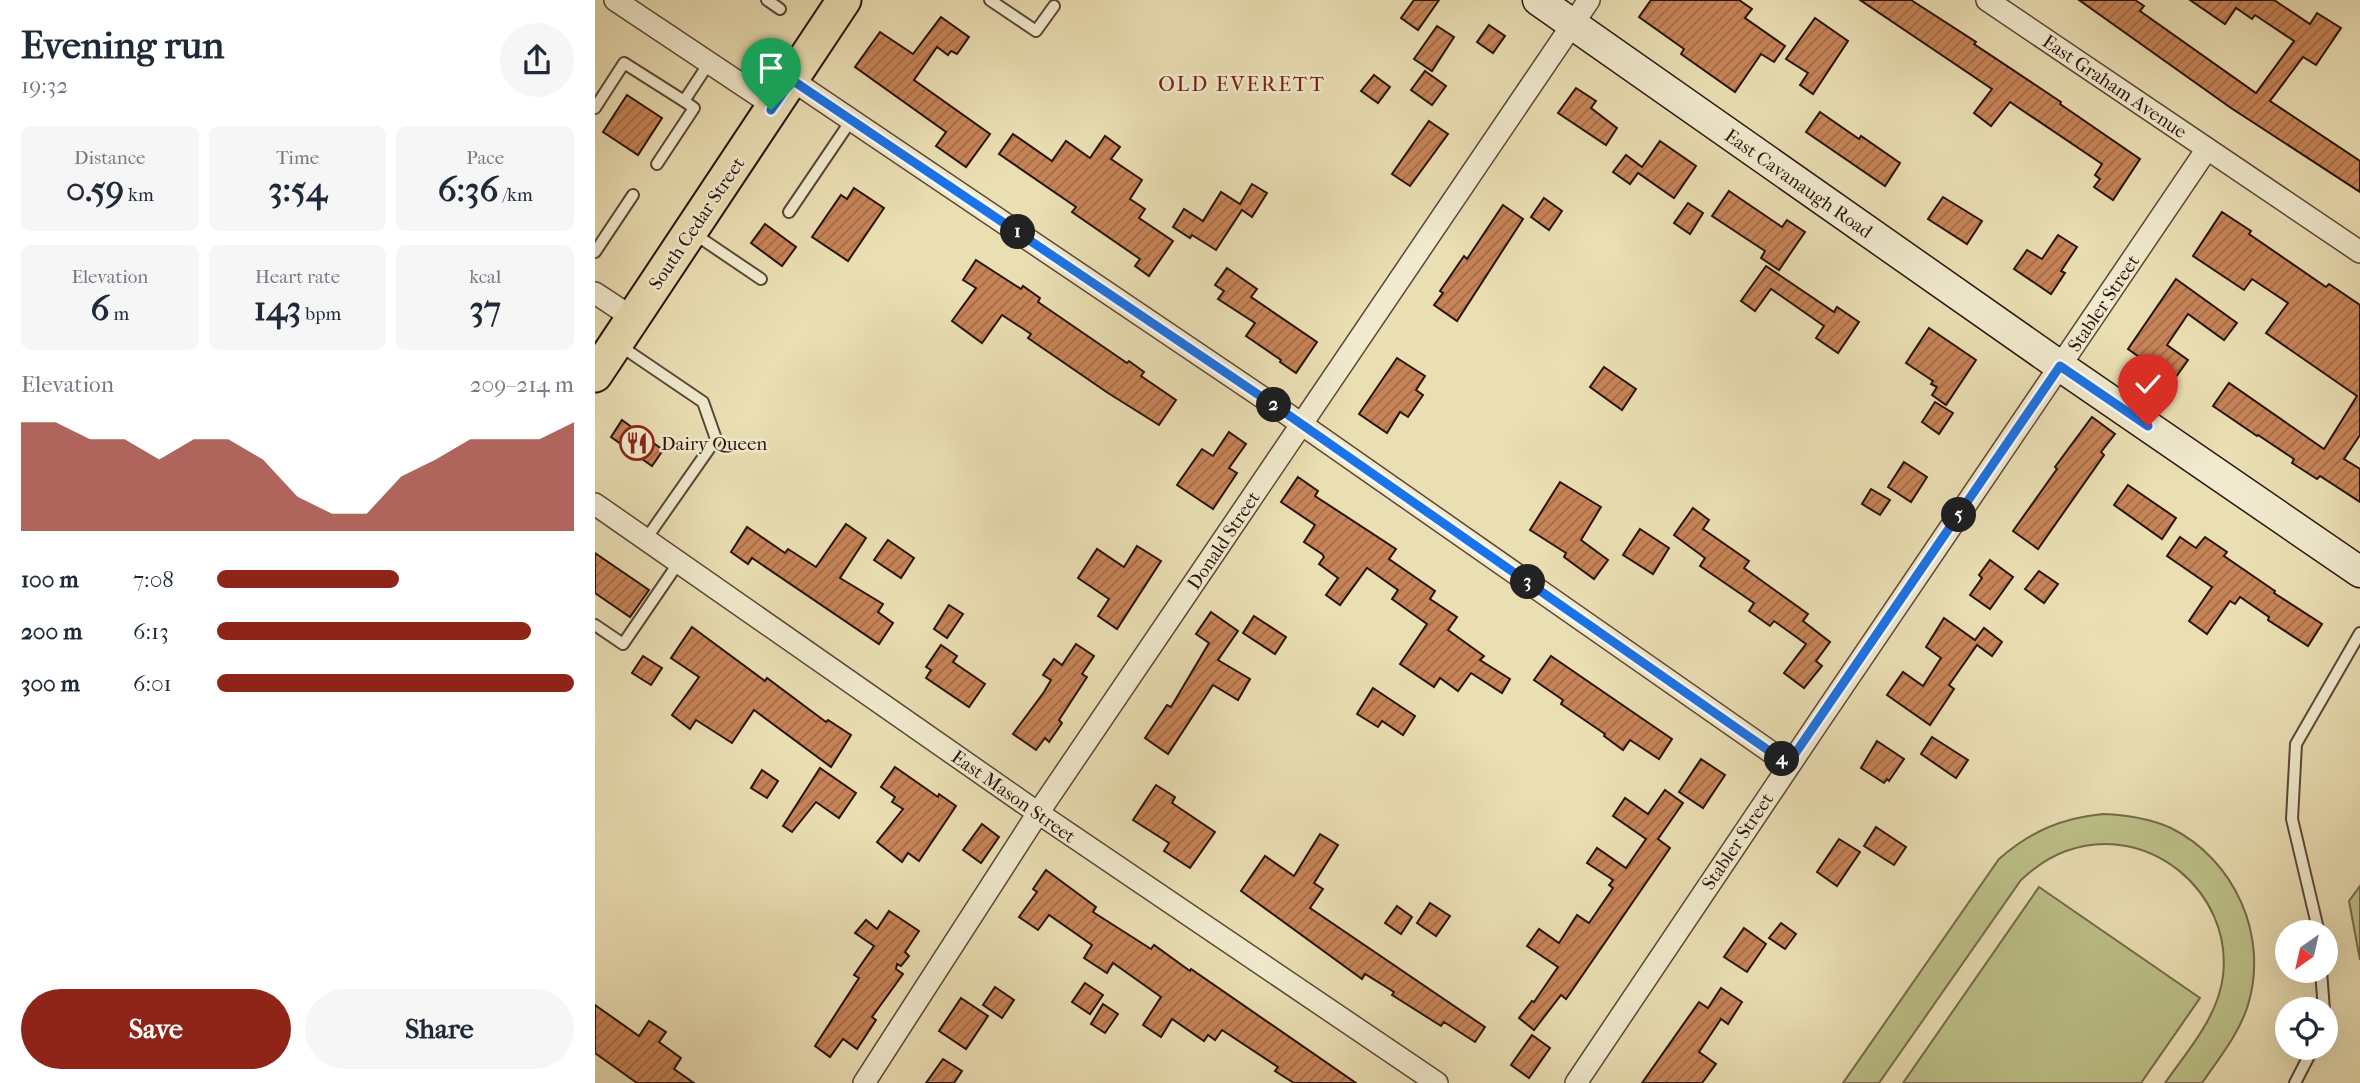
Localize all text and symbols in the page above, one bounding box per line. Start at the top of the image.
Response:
text: Evening run [21,23,224,68]
button: share [500,23,574,97]
street label: East Graham Avenue [2038,30,2191,143]
pin [741,38,801,110]
icon: arrive [752,49,790,87]
text: 19:32 [21,72,68,99]
district label: OLD EVERETT [1158,72,1326,96]
street label: East Cavanaugh Road [1720,125,1877,243]
text: Distance [74,147,146,169]
text: Time [276,147,319,169]
text: Pace [466,147,504,169]
street label: South Cedar Street [644,153,749,294]
text: 0.59 [66,169,124,210]
text: 3:54 [268,169,327,210]
text: 6:36 [438,169,498,210]
text: km [124,184,154,206]
text: /km [498,184,533,206]
pin: 1 [1001,215,1035,250]
text: 1 [1014,220,1021,242]
street label: Stabler Street [2063,251,2144,356]
text: Elevation [71,266,148,288]
text: Heart rate [255,266,340,288]
text: kcal [469,266,501,288]
text: 6 [90,288,109,329]
text: 143 [254,288,301,329]
text: 37 [470,288,501,329]
text: m [109,303,129,325]
text: bpm [301,303,341,325]
pin [2118,354,2178,426]
icon: check [2129,365,2167,403]
text: Elevation [21,371,114,398]
text: 209–214 m [470,371,574,398]
pin: 2 [1257,388,1291,422]
text: 2 [1269,393,1278,415]
restaurant icon: Dairy Queen [618,424,656,462]
place label: Dairy Queen [661,433,767,455]
street label: Donald Street [1183,487,1265,594]
pin: 5 [1941,498,1977,532]
text: 5 [1954,503,1963,525]
pin: 3 [1511,564,1545,600]
text: 100 m [21,566,79,593]
text: 7:08 [133,566,174,593]
text: 3 [1524,570,1531,592]
text: 200 m [21,618,82,645]
text: 6:13 [133,618,169,645]
text: 300 m [21,670,80,697]
text: 6:01 [133,670,172,697]
pin: 4 [1765,742,1799,776]
street label: East Mason Street [947,746,1080,848]
text: 4 [1776,747,1787,769]
street label: Stabler Street [1697,789,1778,894]
north arrow [2275,920,2338,984]
map controls [2275,920,2338,1060]
button: Save [21,989,291,1069]
button: Share [305,989,574,1069]
button: locate [2275,997,2338,1060]

